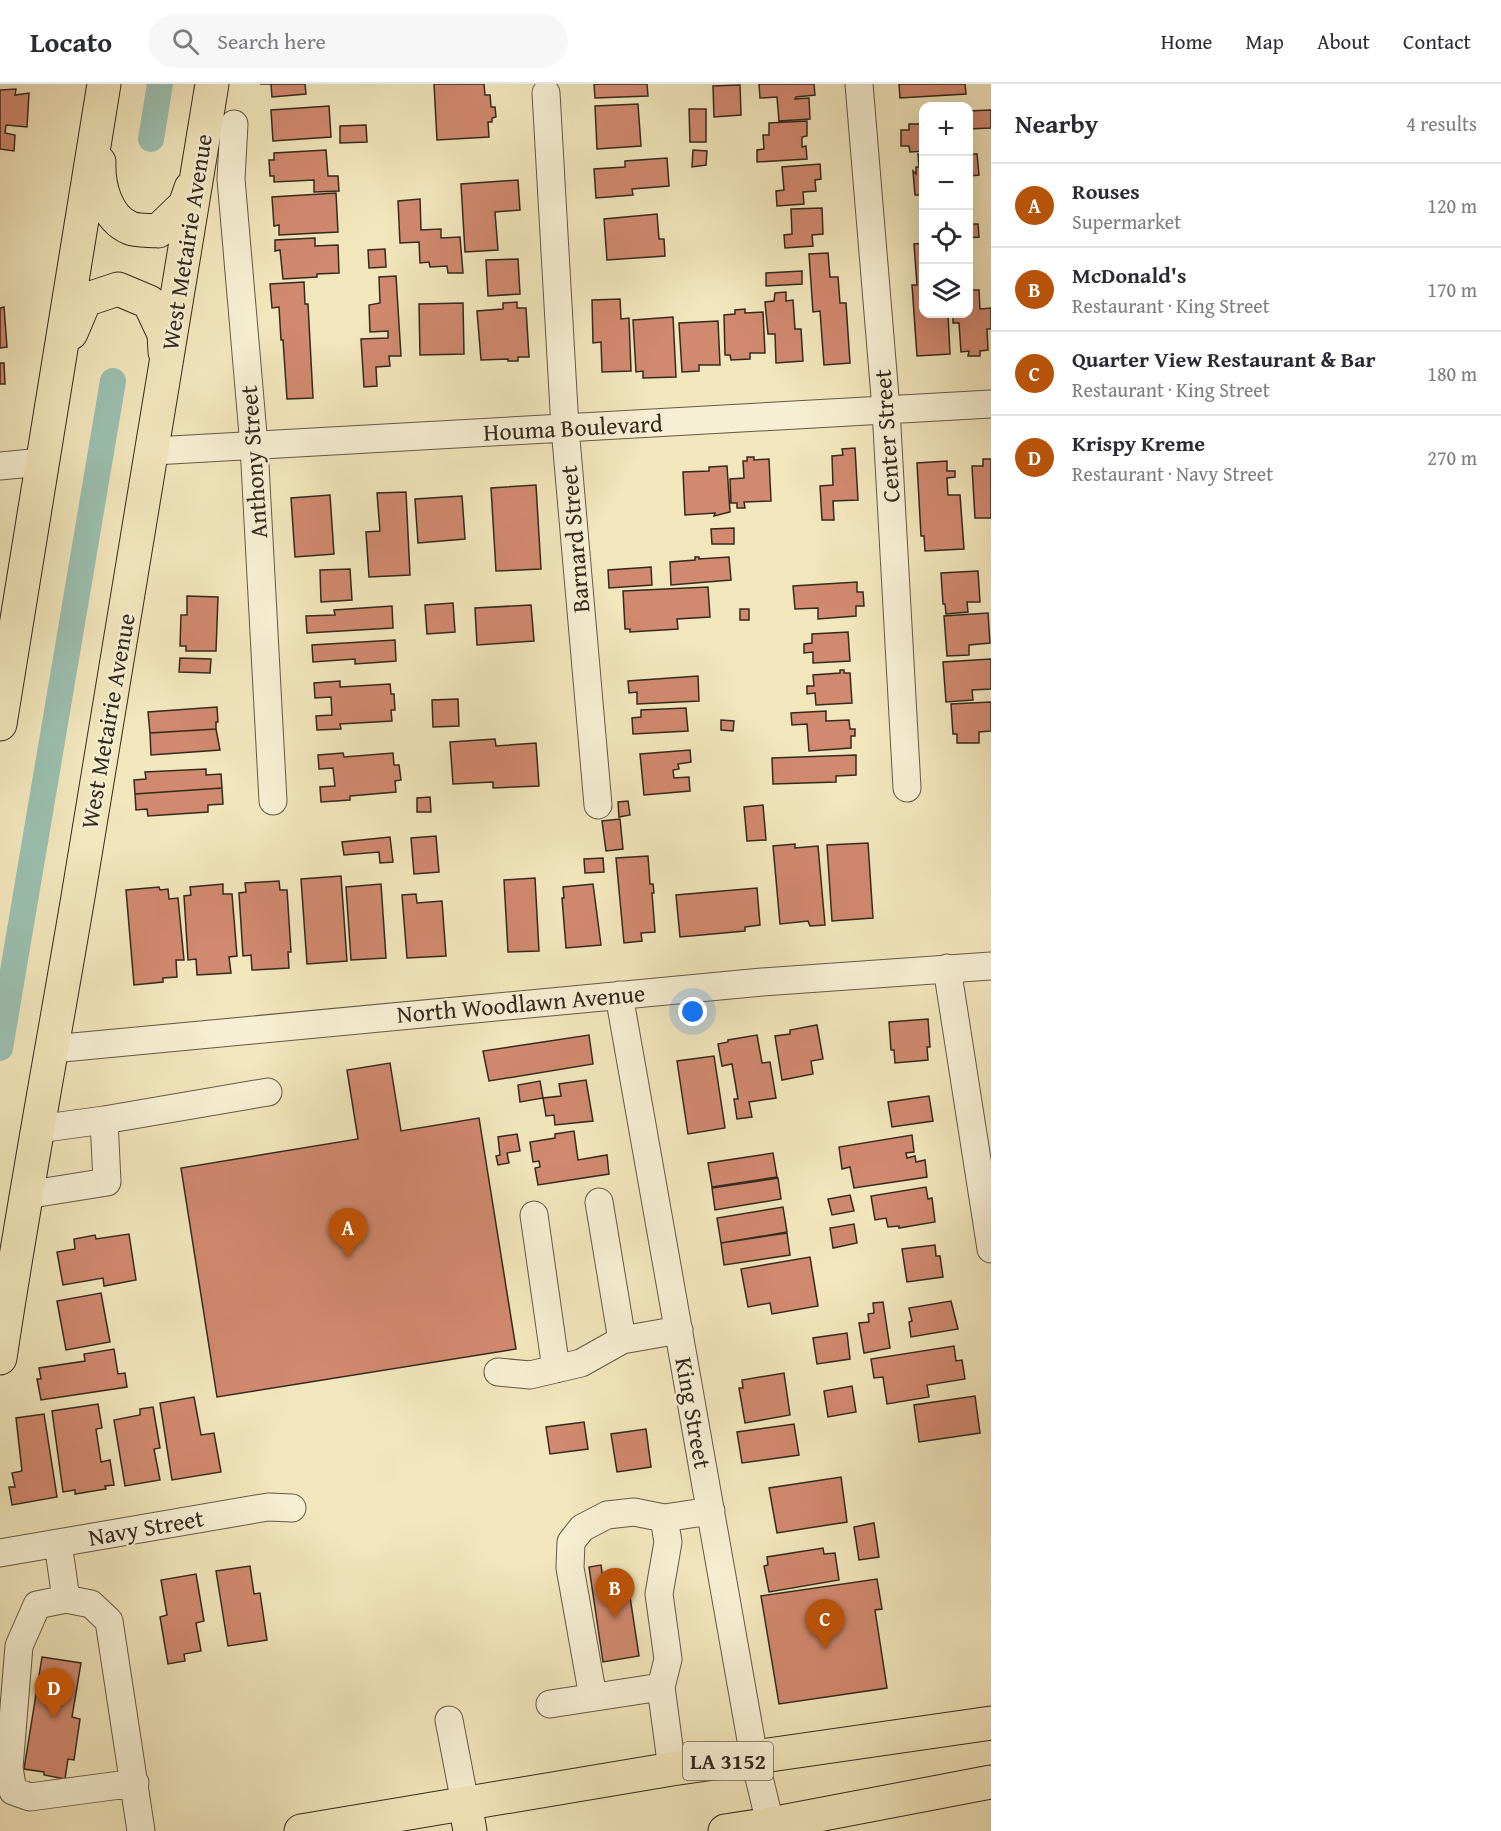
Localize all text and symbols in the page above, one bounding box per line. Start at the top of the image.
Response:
search box [148,14,568,68]
text: Locato [30,21,112,62]
icon: search [169,25,202,58]
text: Search here [217,25,326,57]
text: Home [1161,26,1212,57]
text: Map [1245,26,1284,57]
text: About [1317,26,1370,57]
text: Contact [1403,26,1471,57]
map controls [919,102,973,318]
button: + [919,102,973,156]
text: Nearby [1015,104,1098,143]
text: 4 results [1406,109,1477,138]
street label: West Metairie Avenue [152,131,221,353]
button: − [919,156,973,210]
text: Rouses [1072,175,1140,207]
text: A [1028,191,1041,220]
text: 120 m [1427,191,1477,220]
text: Supermarket [1072,207,1181,236]
button: locate [919,210,973,264]
text: McDonald's [1072,259,1186,291]
button: layers [919,264,973,318]
text: B [1028,275,1041,304]
text: 170 m [1427,275,1477,304]
text: Restaurant · King Street [1072,291,1270,320]
text: Quarter View Restaurant & Bar [1072,343,1376,375]
text: C [1029,359,1040,388]
text: 180 m [1427,359,1477,388]
street label: Center Street [864,368,909,504]
text: Restaurant · King Street [1072,375,1270,404]
street label: Anthony Street [231,384,276,540]
street label: Houma Boulevard [482,405,664,450]
text: Krispy Kreme [1072,427,1205,459]
text: D [1028,443,1041,472]
text: 270 m [1427,443,1477,472]
text: Restaurant · Navy Street [1072,459,1273,488]
street label: Barnard Street [551,463,598,614]
street label: West Metairie Avenue [71,610,144,832]
street label: North Woodlawn Avenue [395,975,647,1032]
your location [678,997,707,1026]
pin: A [328,1208,368,1258]
street label: King Street [667,1355,721,1472]
street label: Navy Street [85,1500,207,1555]
pin: B [596,1568,634,1618]
pin: C [806,1600,844,1649]
pin: D [34,1668,74,1718]
road number: LA 3152 [683,1742,773,1780]

